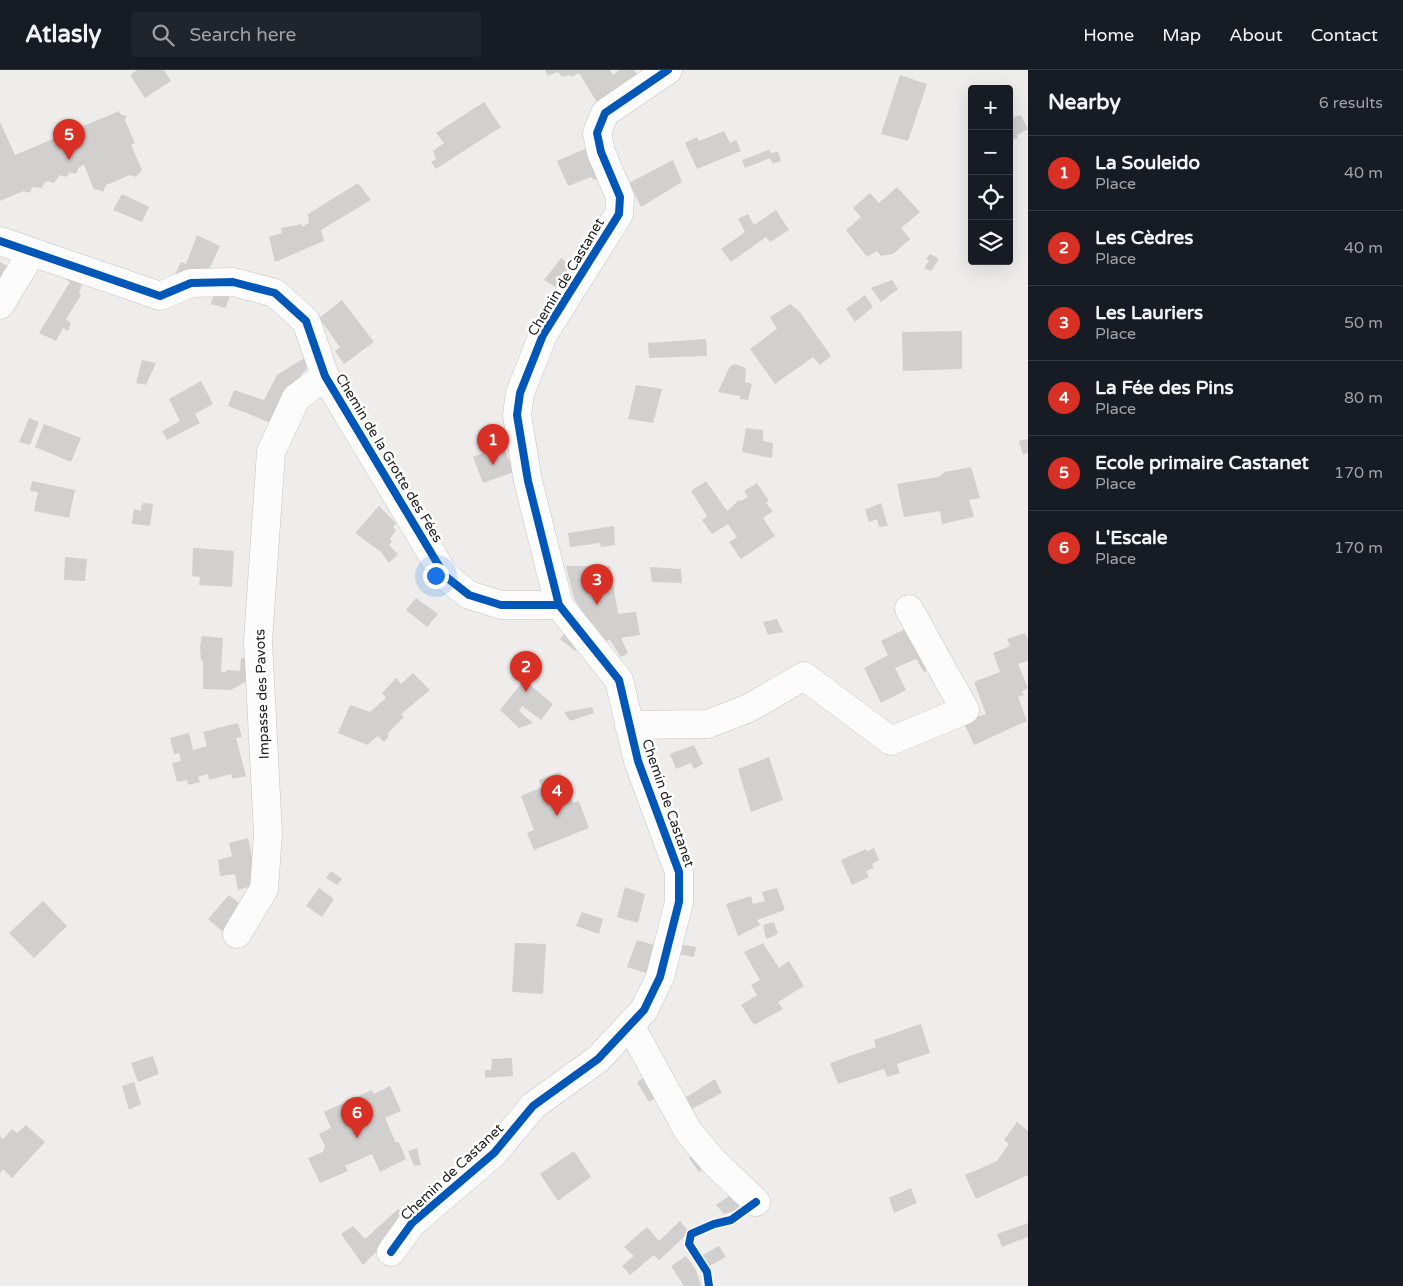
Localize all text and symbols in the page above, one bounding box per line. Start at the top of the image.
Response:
search box [131,12,481,57]
text: Atlasly [25,20,101,49]
icon: search [149,21,177,49]
text: Search here [189,24,296,46]
text: Home [1083,24,1134,46]
text: Map [1162,24,1201,46]
text: About [1229,24,1283,46]
text: Contact [1311,24,1378,46]
map controls [968,85,1013,265]
button: + [968,85,1013,130]
text: Nearby [1048,90,1121,115]
text: 6 results [1319,93,1383,113]
pin: 5 [53,119,85,160]
button: − [968,130,1013,175]
text: La Souleido [1095,152,1200,174]
text: 1 [1059,163,1069,183]
text: 40 m [1344,163,1383,183]
text: Place [1095,174,1136,194]
button: locate [968,175,1013,220]
street label: Chemin de Castanet [524,214,608,339]
button: layers [968,220,1013,265]
text: Les Cèdres [1095,227,1193,249]
text: 2 [1059,238,1069,258]
text: 40 m [1344,238,1383,258]
text: Place [1095,249,1136,269]
text: Les Lauriers [1095,302,1203,324]
text: 3 [1059,313,1069,333]
text: 50 m [1344,313,1383,333]
text: Place [1095,324,1136,344]
street label: Chemin de la Grotte des Fées [332,370,446,546]
text: La Fée des Pins [1095,377,1234,399]
text: 4 [1059,388,1069,408]
text: 80 m [1344,388,1383,408]
text: Place [1095,399,1136,419]
pin: 1 [477,424,509,465]
text: Ecole primaire Castanet [1095,452,1309,474]
text: 5 [1059,463,1069,483]
text: 170 m [1334,463,1383,483]
text: Place [1095,474,1136,494]
text: L'Escale [1095,527,1168,549]
text: 6 [1059,538,1069,558]
text: 170 m [1334,538,1383,558]
text: Place [1095,549,1136,569]
your location [423,563,449,589]
pin: 3 [581,564,613,605]
street label: Impasse des Pavots [251,628,273,759]
pin: 2 [510,651,542,692]
street label: Chemin de Castanet [638,737,698,870]
pin: 4 [541,775,573,816]
pin: 6 [341,1097,373,1138]
street label: Chemin de Castanet [397,1120,507,1224]

